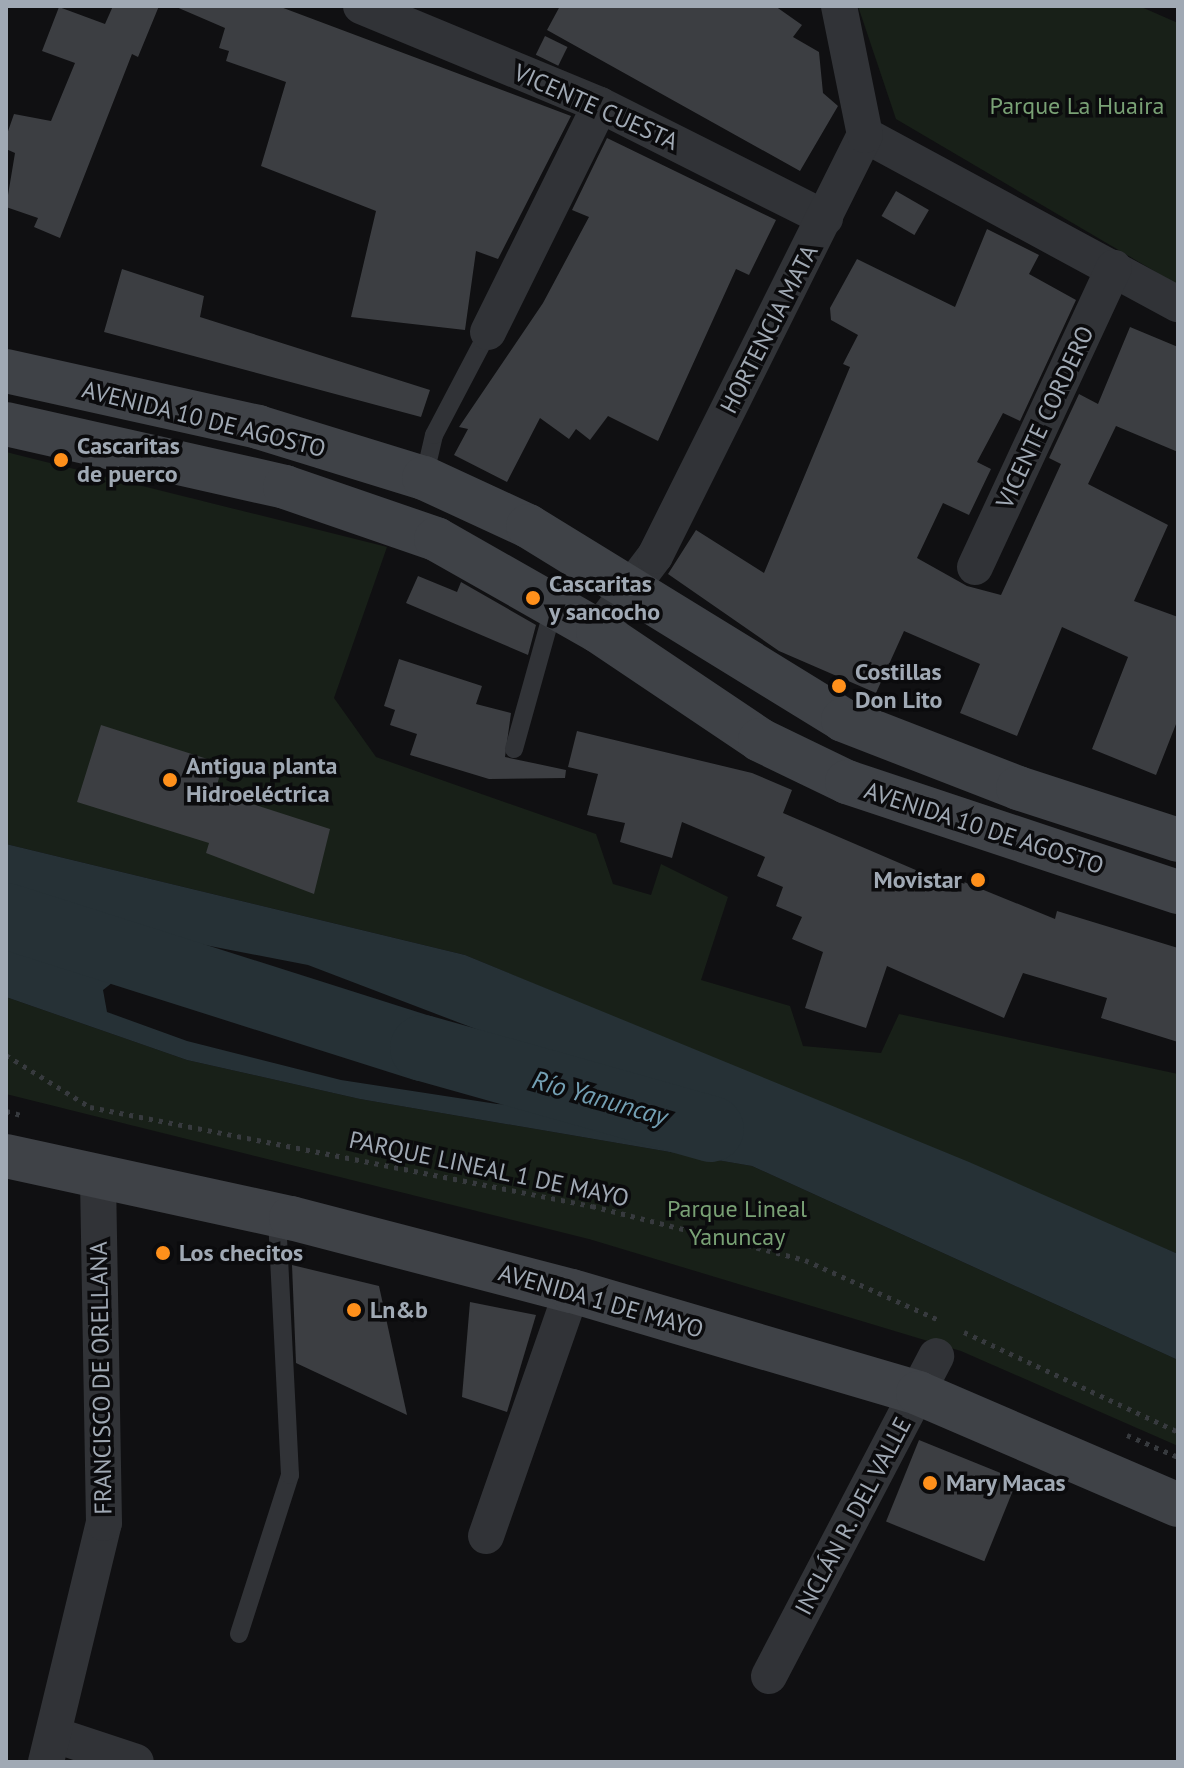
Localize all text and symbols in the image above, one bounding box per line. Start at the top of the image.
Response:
street label: VICENTE CUESTA [509,58,683,156]
park label: Parque La Huaira [990,92,1164,120]
street label: HORTENCIA MATA [714,240,824,418]
street label: VICENTE CORDERO [990,321,1100,513]
street label: AVENIDA 10 DE AGOSTO [78,375,330,463]
place label: Cascaritas de puerco [77,432,180,488]
marker: Cascaritas de puerco [52,451,70,469]
place label: Cascaritas y sancocho [549,570,661,626]
marker: Cascaritas y sancocho [524,589,542,607]
place label: Costillas Don Lito [855,658,943,714]
marker: Costillas Don Lito [830,677,848,695]
place label: Antigua planta Hidroeléctrica [186,752,337,808]
marker: Antigua planta Hidroeléctrica [161,771,179,789]
street label: AVENIDA 10 DE AGOSTO [860,775,1108,881]
place label: Movistar [873,866,962,894]
marker: Movistar [969,871,987,889]
water label: Río Yanuncay [528,1064,672,1132]
street label: PARQUE LINEAL 1 DE MAYO [346,1125,632,1213]
park label: Parque Lineal Yanuncay [667,1195,807,1251]
place label: Los checitos [179,1239,303,1267]
street label: FRANCISCO DE ORELLANA [84,1241,118,1515]
marker: Los checitos [154,1244,172,1262]
street label: AVENIDA 1 DE MAYO [495,1258,707,1344]
place label: Ln&b [370,1296,428,1324]
marker: Ln&b [345,1301,363,1319]
street label: INCLÁN R. DEL VALLE [788,1411,918,1621]
place label: Mary Macas [946,1469,1067,1497]
marker: Mary Macas [921,1474,939,1492]

